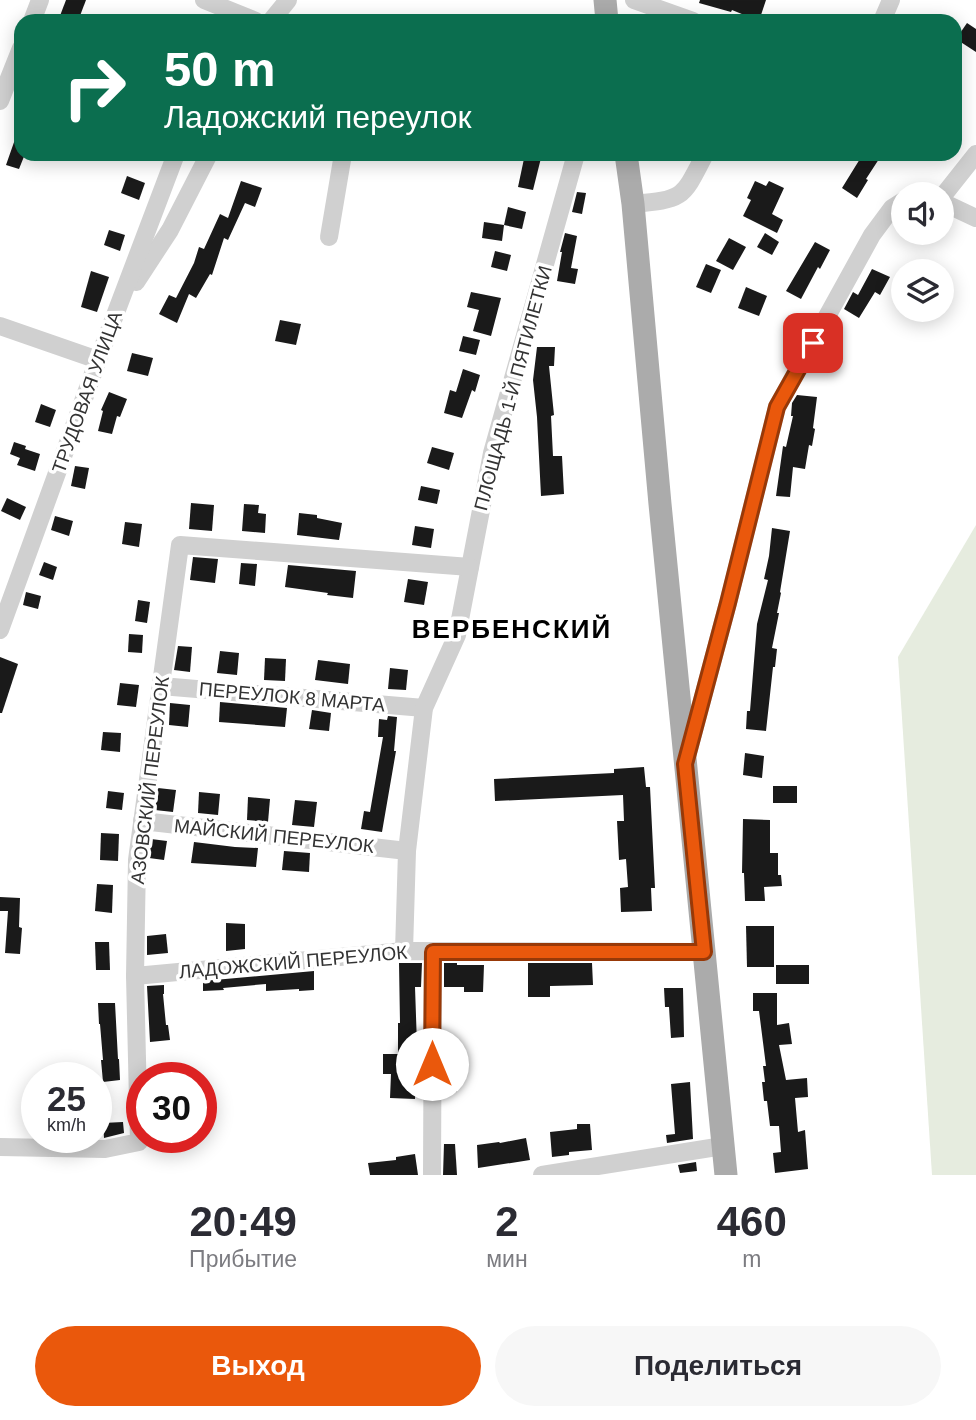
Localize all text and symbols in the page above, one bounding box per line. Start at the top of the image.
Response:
icon: right [49,42,140,133]
text: 50 m [164,42,276,96]
text: Ладожский переулок [164,99,471,135]
map controls [891,182,954,322]
button: sound [891,182,954,245]
button: layers [891,259,954,322]
street label: ПЛОЩАДЬ 1-Й ПЯТИЛЕТКИ [470,263,556,513]
street label: ТРУДОВАЯ УЛИЦА [48,308,126,476]
pin [783,313,843,373]
icon: arrive [794,324,832,362]
district label: ВЕРБЕНСКИЙ [412,614,612,644]
street label: АЗОВСКИЙ ПЕРЕУЛОК [127,675,173,885]
street label: ПЕРЕУЛОК 8 МАРТА [198,678,386,716]
street label: МАЙСКИЙ ПЕРЕУЛОК [173,815,375,857]
street label: ЛАДОЖСКИЙ ПЕРЕУЛОК [178,942,408,982]
position arrow [395,1027,469,1101]
speed limit sign: 30 [126,1062,217,1153]
text: 25 [47,1079,86,1118]
text: km/h [47,1115,86,1135]
text: 20:49 [189,1198,297,1245]
text: 2 [495,1198,519,1245]
text: 460 [717,1198,787,1245]
text: Прибытие [189,1246,297,1272]
text: мин [486,1246,528,1272]
text: m [742,1246,761,1272]
button: Выход [35,1326,481,1406]
button: Поделиться [495,1326,941,1406]

